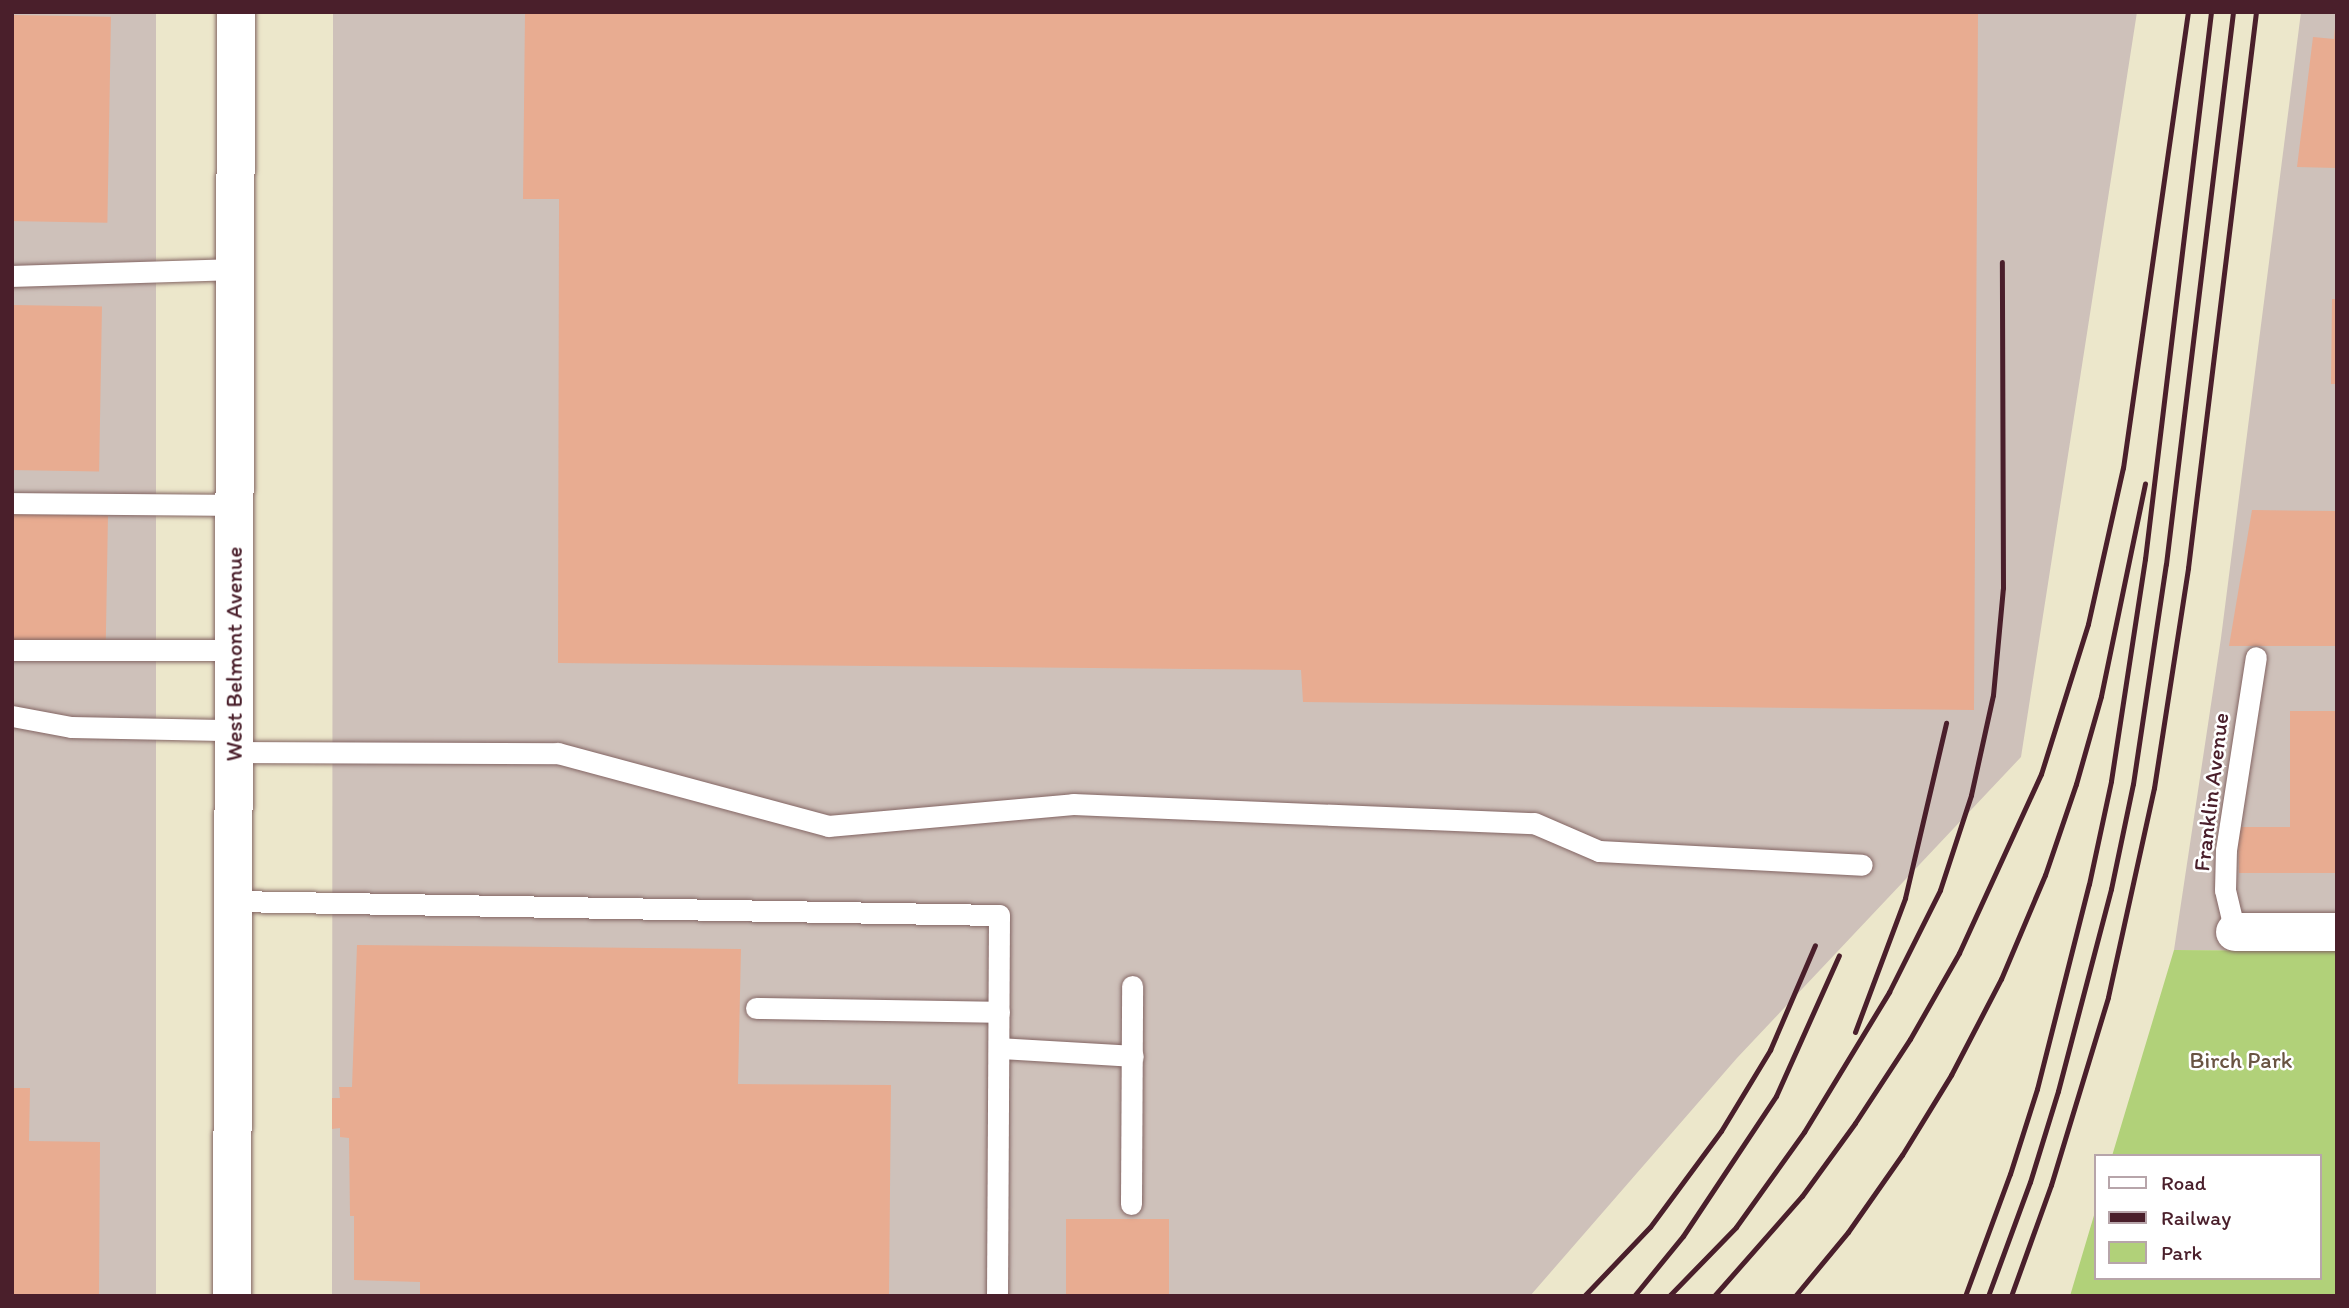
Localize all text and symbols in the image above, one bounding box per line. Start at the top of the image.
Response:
street label: West Belmont Avenue [220,546,248,762]
street label: Franklin Avenue [2188,712,2234,872]
park label: Birch Park [2190,1046,2292,1074]
legend [2094,1154,2321,1280]
text: Road [2161,1170,2206,1195]
text: Railway [2161,1205,2231,1230]
text: Park [2161,1240,2202,1265]

